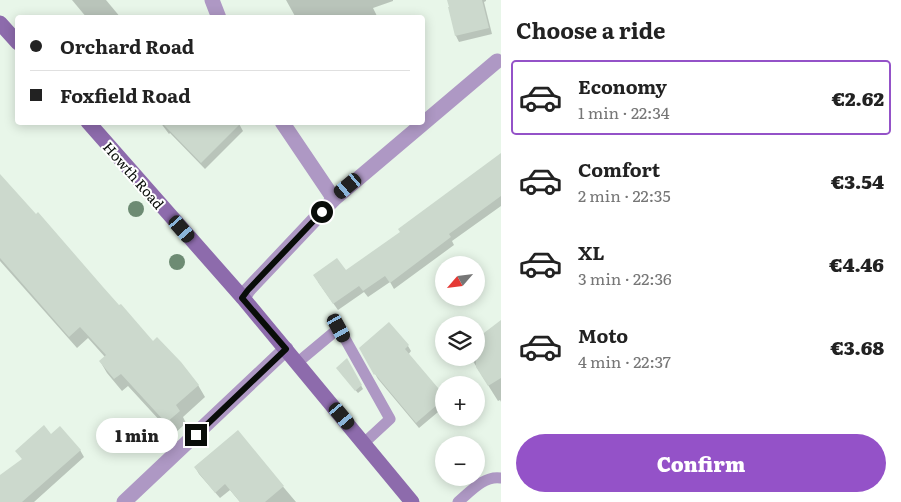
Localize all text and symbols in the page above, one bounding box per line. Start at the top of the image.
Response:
text: Choose a ride [516,13,665,46]
text: Orchard Road [60,32,194,60]
text: Economy [578,72,667,100]
icon: car [518,75,563,120]
text: Foxfield Road [60,81,191,109]
text: €2.62 [832,84,884,112]
text: 1 min · 22:34 [578,100,670,124]
street label: Howth Road [99,137,169,213]
text: Comfort [578,155,660,183]
icon: car [518,158,563,203]
text: €3.54 [831,167,884,195]
car [331,171,364,201]
text: 2 min · 22:35 [578,183,671,207]
route start [311,201,333,223]
car [166,213,197,245]
text: XL [578,238,605,266]
icon: car [518,241,563,286]
text: €4.46 [829,250,884,278]
north arrow [435,256,485,306]
map controls [435,256,485,486]
text: 3 min · 22:36 [578,266,672,290]
car [325,311,352,345]
button: layers [435,316,485,366]
text: Moto [578,321,628,349]
icon: car [518,324,563,369]
text: €3.68 [830,333,884,361]
text: 4 min · 22:37 [578,349,671,373]
button: + [435,376,485,426]
car [326,400,357,432]
callout: 1 min [96,418,178,452]
text: 1 min [115,423,159,447]
route end [185,424,207,446]
button: Confirm [516,434,886,492]
button: − [435,436,485,486]

